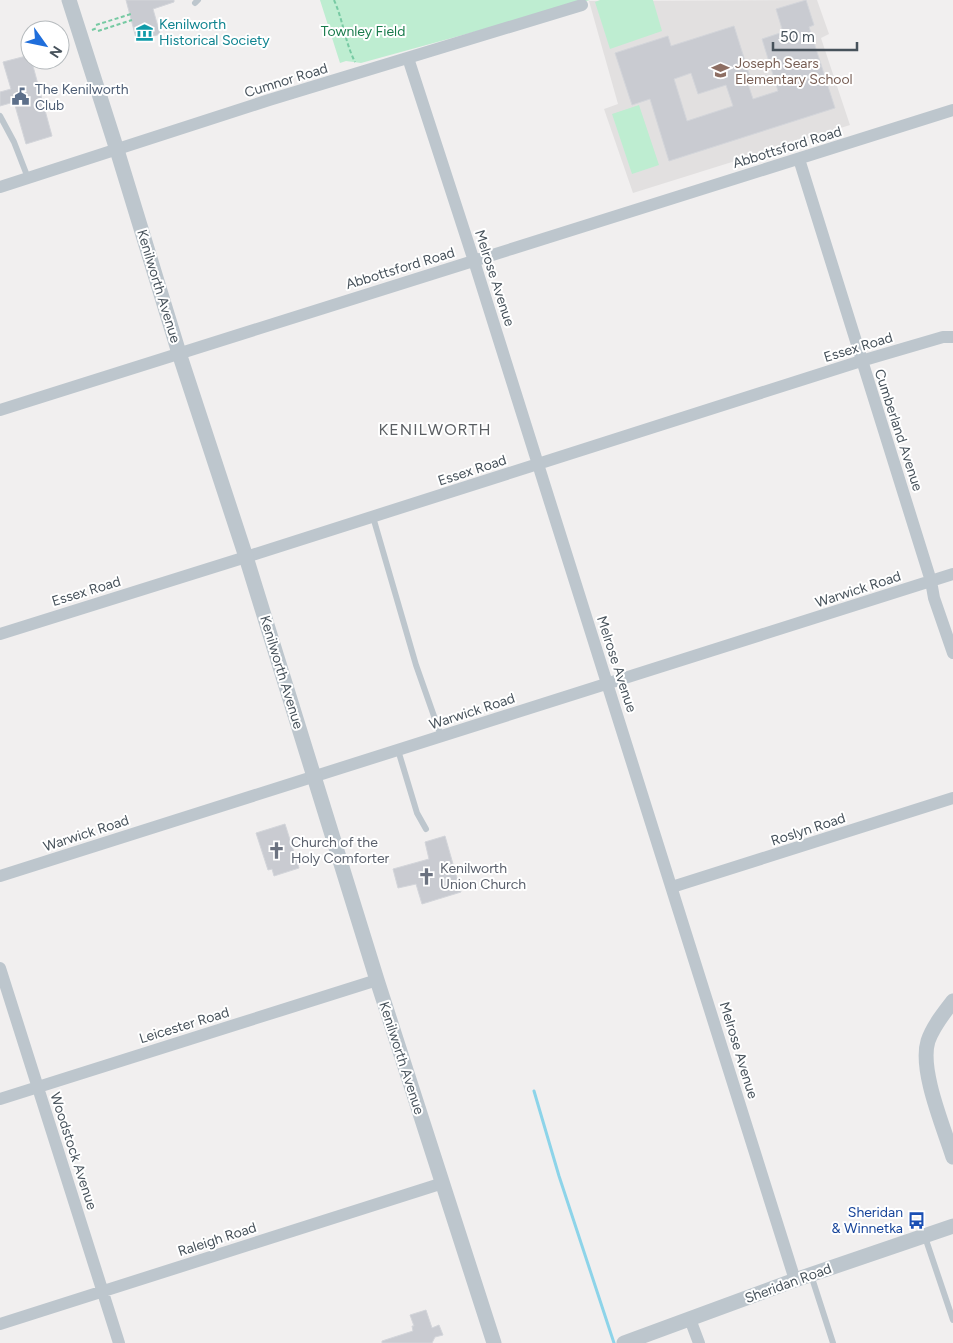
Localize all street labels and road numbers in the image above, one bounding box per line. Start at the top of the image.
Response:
street label: Cumnor Road [242,60,330,101]
street label: Abbottsford Road [731,123,844,172]
street label: Kenilworth Avenue [133,227,184,345]
street label: Melrose Avenue [471,228,518,329]
street label: Abbottsford Road [344,244,457,293]
street label: Essex Road [822,329,895,366]
street label: Cumberland Avenue [871,367,926,494]
street label: Essex Road [436,451,509,490]
street label: Warwick Road [813,568,903,611]
street label: Essex Road [50,573,123,610]
street label: Kenilworth Avenue [256,613,307,731]
street label: Melrose Avenue [593,614,640,715]
street label: Warwick Road [427,690,517,733]
street label: Roslyn Road [769,809,848,850]
street label: Warwick Road [41,812,131,855]
street label: Kenilworth Avenue [375,1000,428,1117]
street label: Melrose Avenue [716,1000,761,1101]
street label: Leicester Road [137,1004,231,1047]
street label: Woodstock Avenue [47,1090,101,1212]
street label: Raleigh Road [176,1219,259,1260]
street label: Sheridan Road [743,1260,834,1307]

